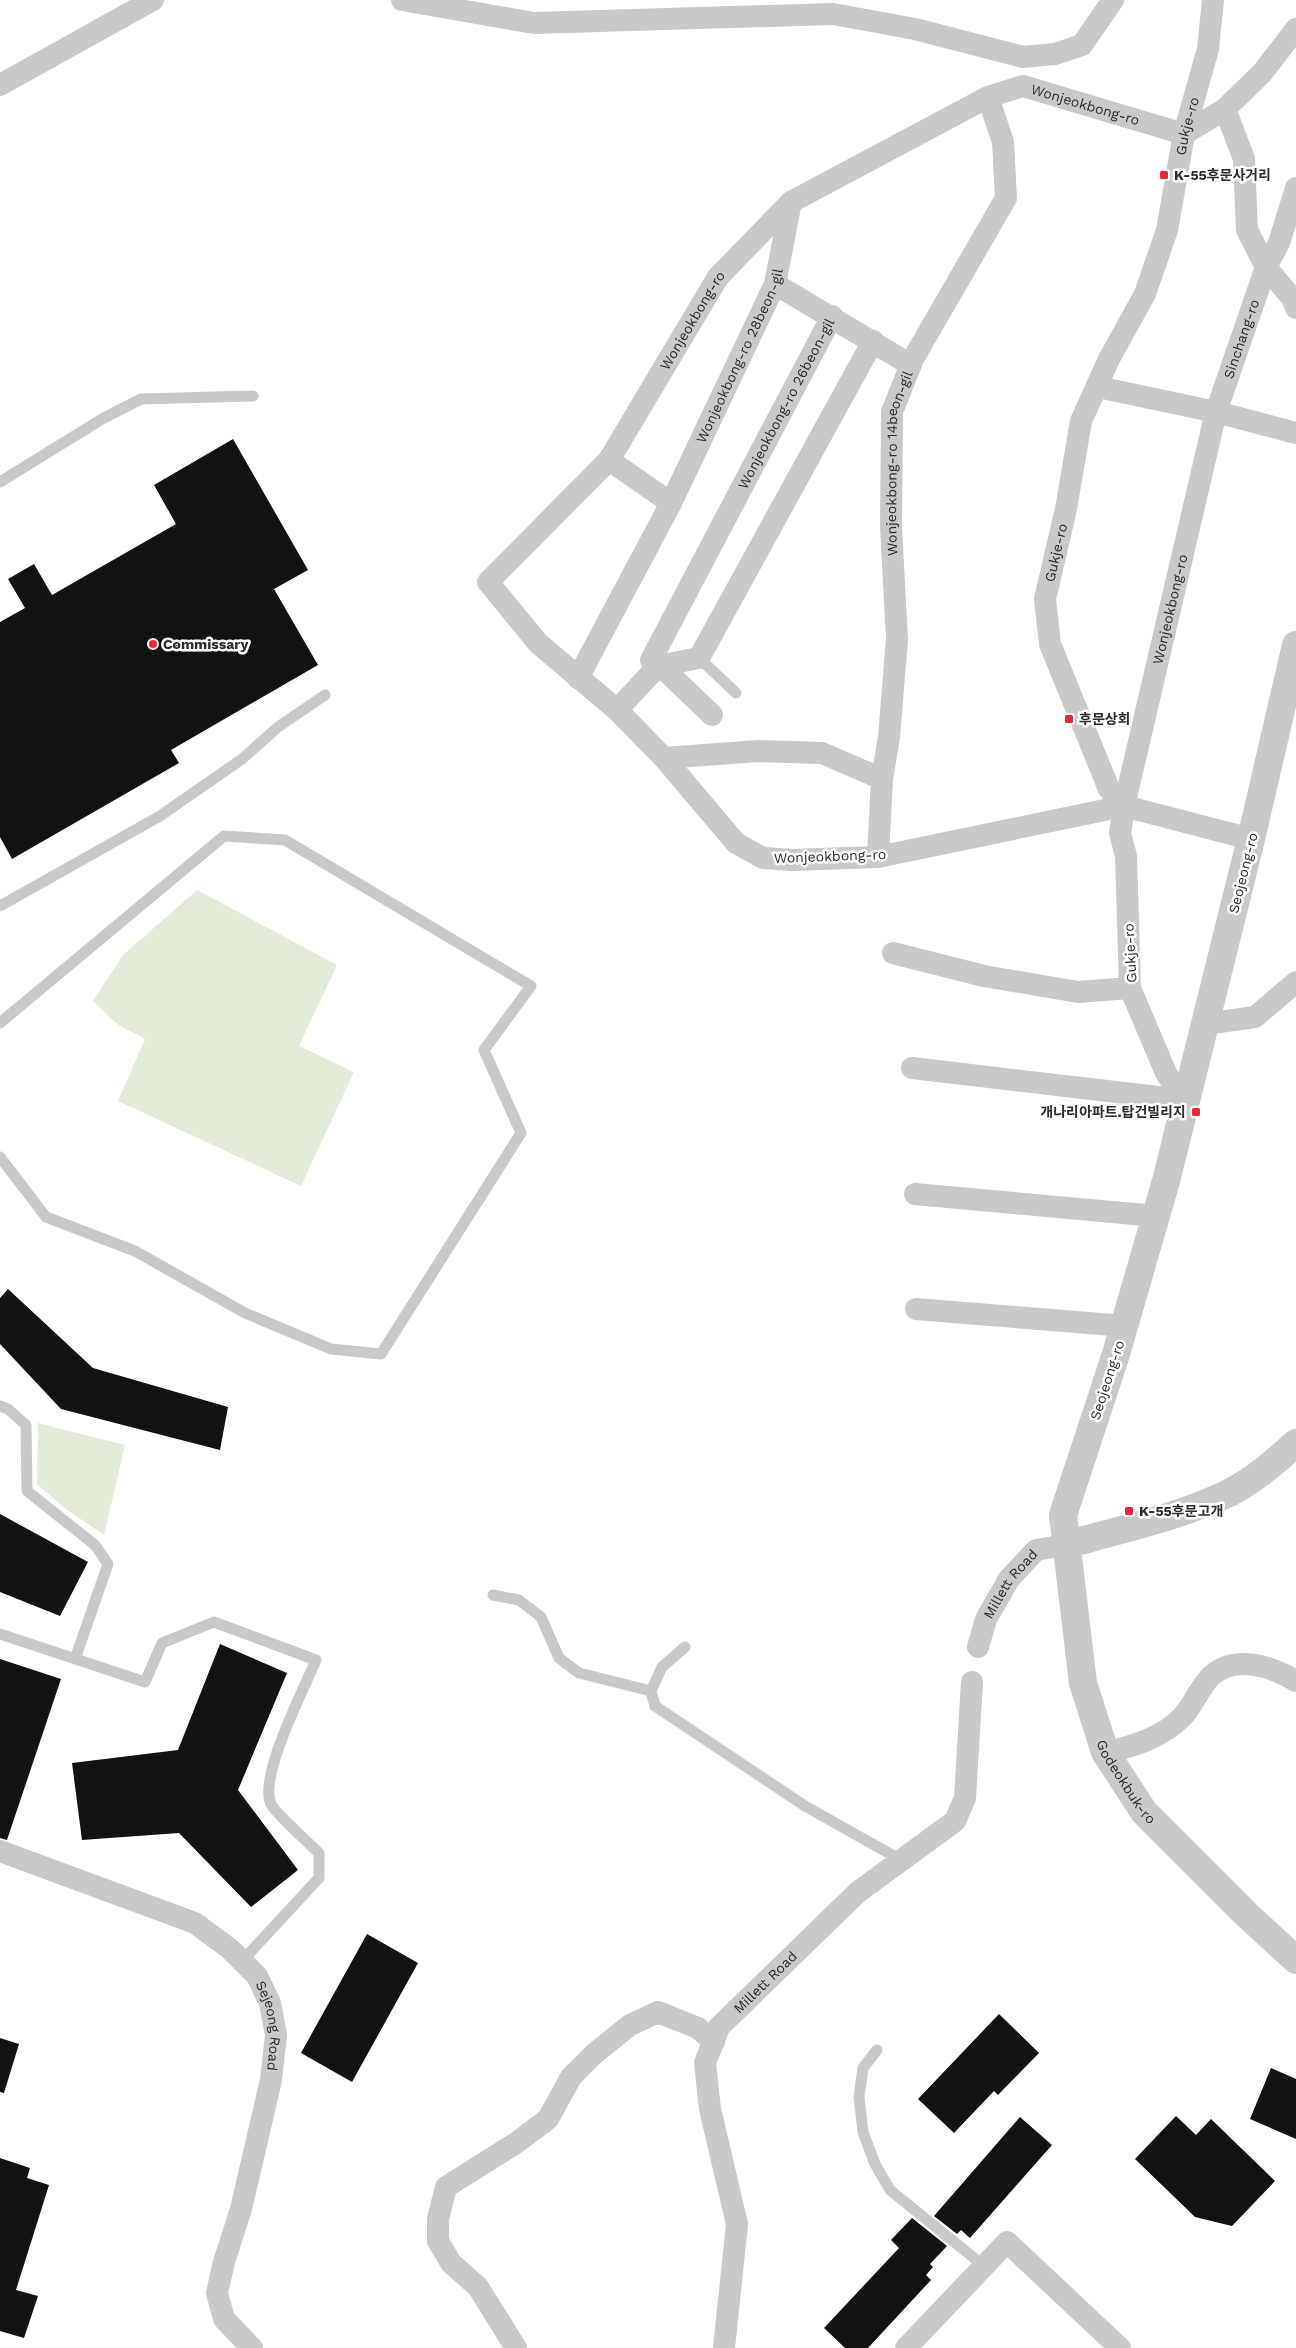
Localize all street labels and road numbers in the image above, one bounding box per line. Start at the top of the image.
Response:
street label: Wonjeokbong-ro [1029,81,1142,128]
street label: Gukje-ro [1172,95,1202,156]
street label: Wonjeokbong-ro 28beon-gil [693,266,786,445]
street label: Wonjeokbong-ro [657,267,728,373]
street label: Sinchang-ro [1220,297,1262,381]
street label: Wonjeokbong-ro 26beon-gil [734,315,838,492]
street label: Wonjeokbong-ro 14beon-gil [883,368,916,556]
street label: Gukje-ro [1041,522,1070,583]
street label: Wonjeokbong-ro [1149,553,1191,666]
street label: Seojeong-ro [1225,831,1261,915]
street label: Wonjeokbong-ro [773,846,887,866]
street label: Gukje-ro [1120,923,1140,983]
street label: Seojeong-ro [1087,1338,1127,1422]
street label: Millett Road [980,1546,1041,1621]
street label: Godeokbuk-ro [1094,1738,1159,1827]
street label: Millett Road [730,1948,800,2017]
street label: Sejeong Road [252,1978,284,2072]

